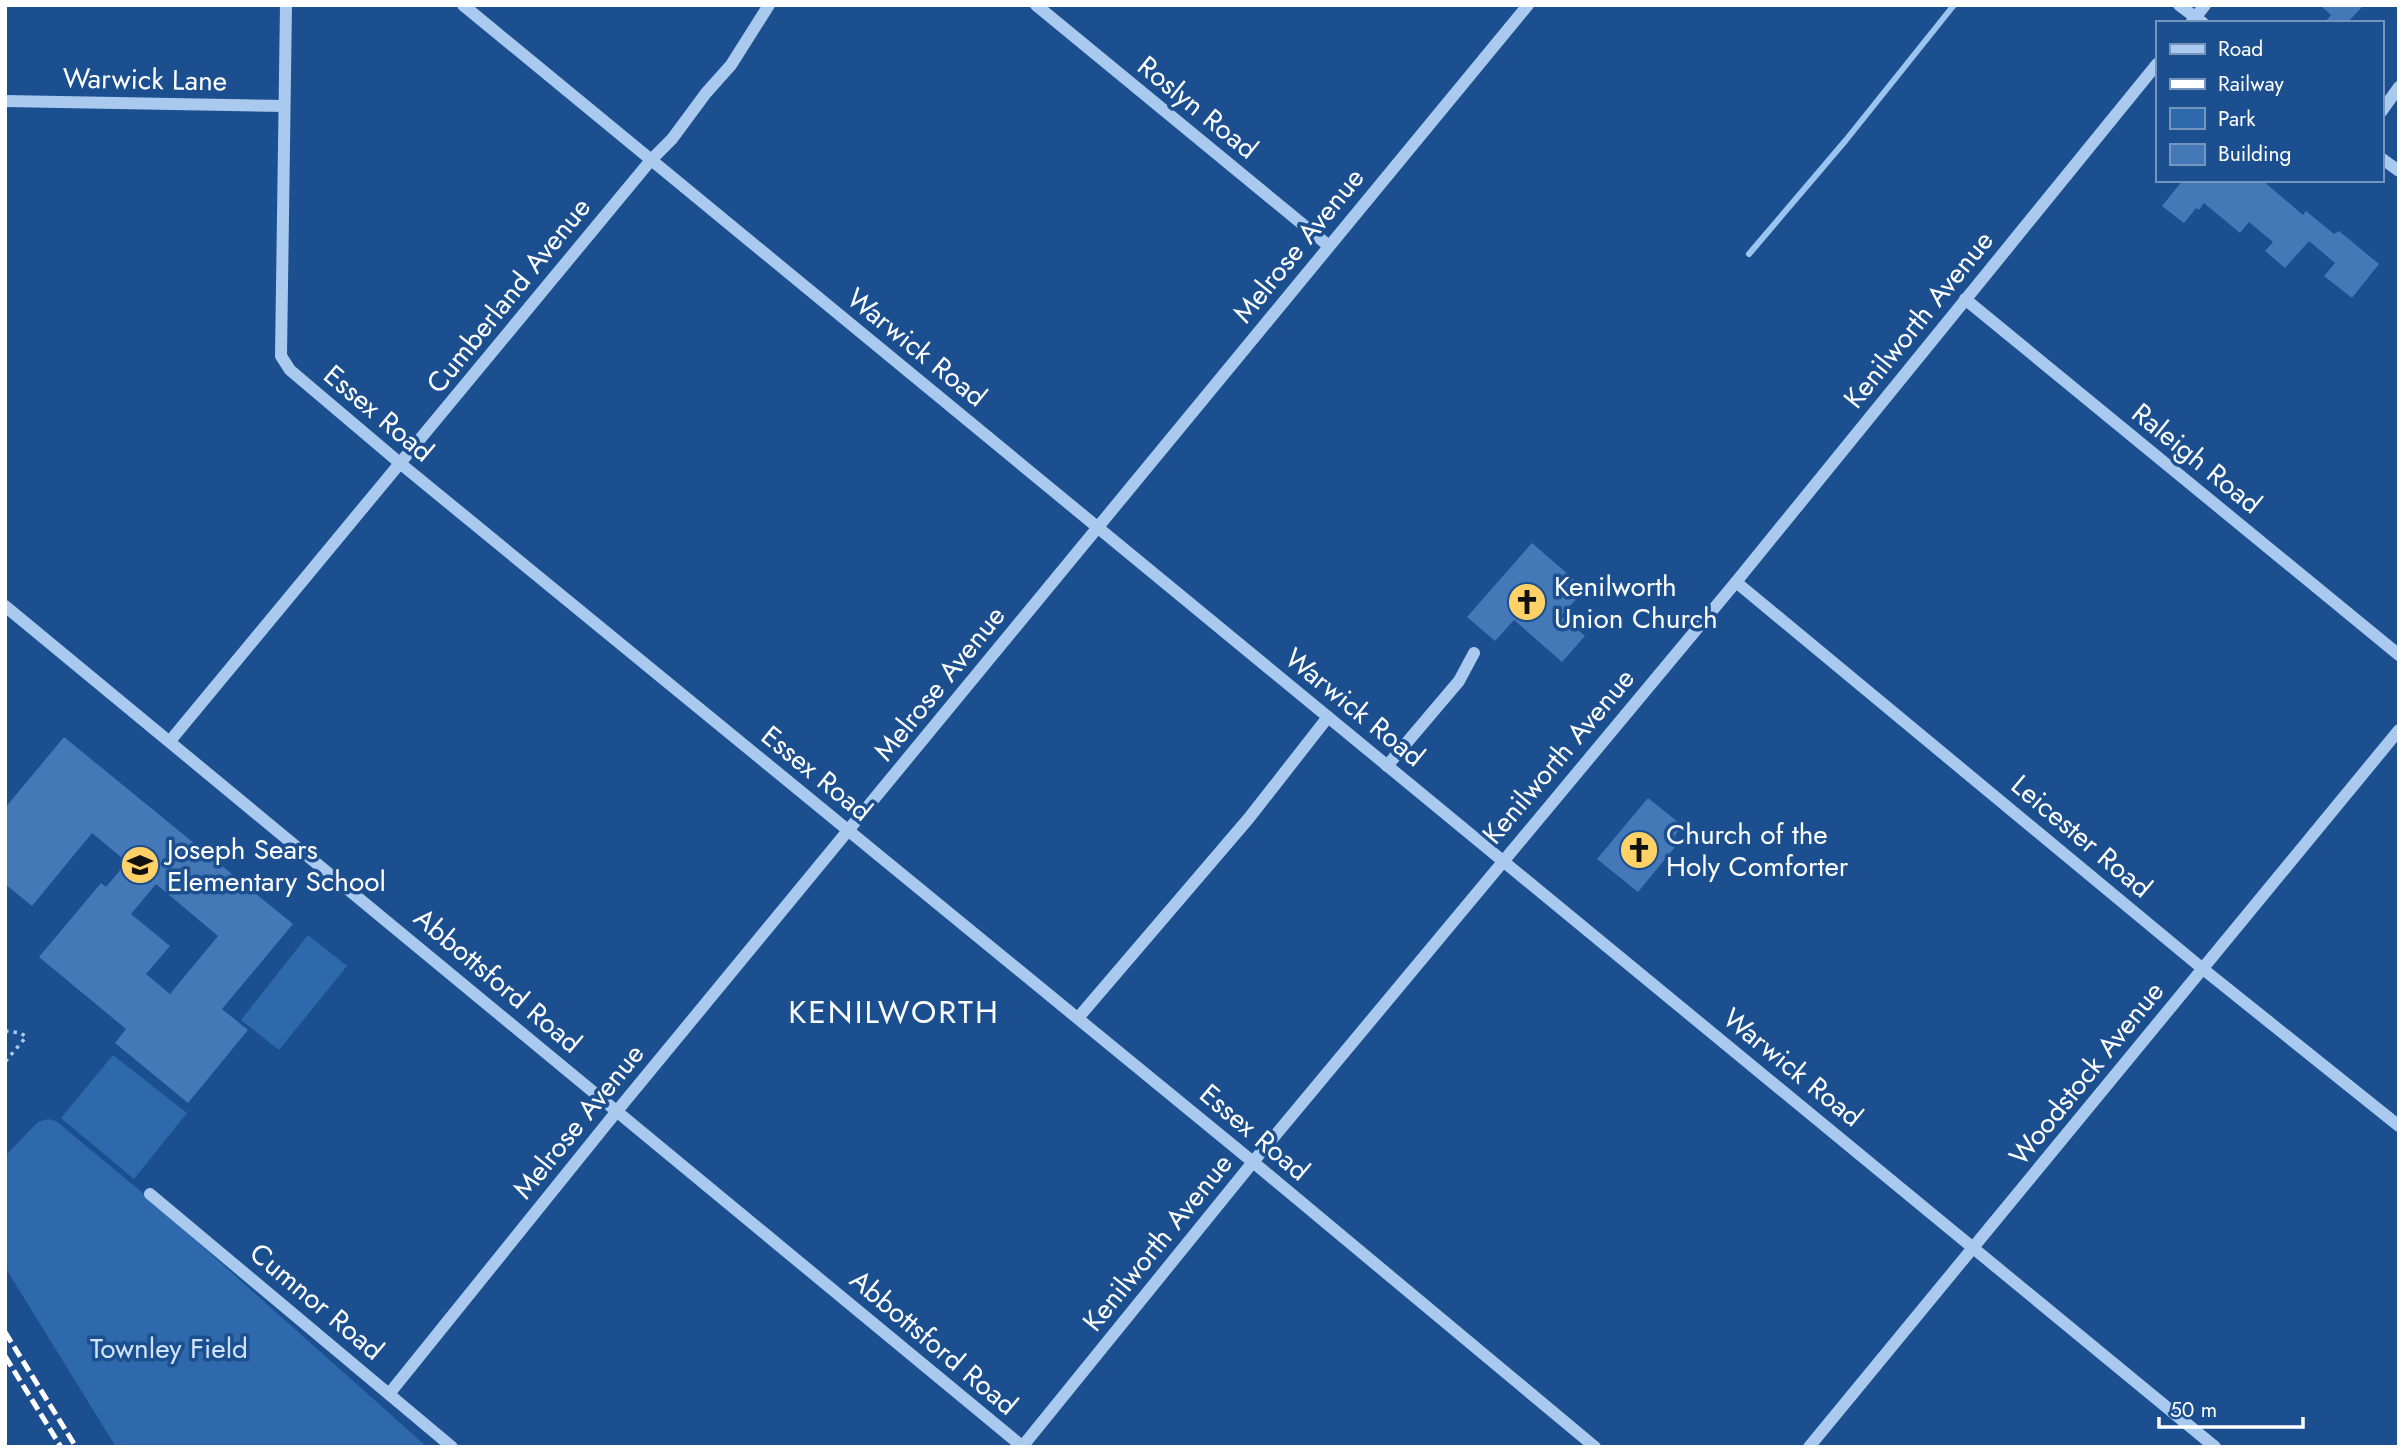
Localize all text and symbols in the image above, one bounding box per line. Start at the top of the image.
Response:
legend [2156,21,2383,182]
text: Road [2218,34,2263,64]
street label: Roslyn Road [1129,46,1267,169]
street label: Warwick Lane [62,58,228,101]
text: Railway [2218,69,2284,99]
text: Park [2218,104,2256,134]
text: Building [2218,139,2291,169]
street label: Melrose Avenue [1223,159,1374,332]
street label: Cumberland Avenue [416,188,600,402]
street label: Kenilworth Avenue [1834,222,2003,417]
street label: Warwick Road [838,278,996,417]
street label: Essex Road [315,355,443,472]
street label: Raleigh Road [2123,393,2270,524]
place label: Kenilworth Union Church [1554,566,1718,639]
church icon: Kenilworth Union Church [1506,581,1548,623]
street label: Melrose Avenue [864,597,1015,770]
street label: Warwick Road [1276,638,1434,777]
street label: Kenilworth Avenue [1472,660,1644,853]
street label: Essex Road [752,716,881,831]
street label: Leicester Road [2002,765,2161,908]
place label: Church of the Holy Comforter [1666,814,1849,887]
place label: Joseph Sears Elementary School [163,829,386,902]
church icon: Church of the Holy Comforter [1618,829,1660,871]
school or university icon: Joseph Sears Elementary School [119,844,161,886]
street label: Abbottsford Road [405,898,591,1063]
street label: Woodstock Avenue [1999,972,2174,1174]
district label: KENILWORTH [788,989,1000,1035]
street label: Warwick Road [1714,998,1872,1137]
street label: Melrose Avenue [503,1035,654,1208]
street label: Essex Road [1191,1074,1319,1191]
street label: Kenilworth Avenue [1073,1145,1242,1340]
street label: Cumnor Road [241,1233,393,1370]
street label: Abbottsford Road [841,1260,1027,1425]
park label: Townley Field [90,1328,248,1369]
scale bar [2159,1386,2302,1430]
text: 50 m [2170,1395,2217,1425]

